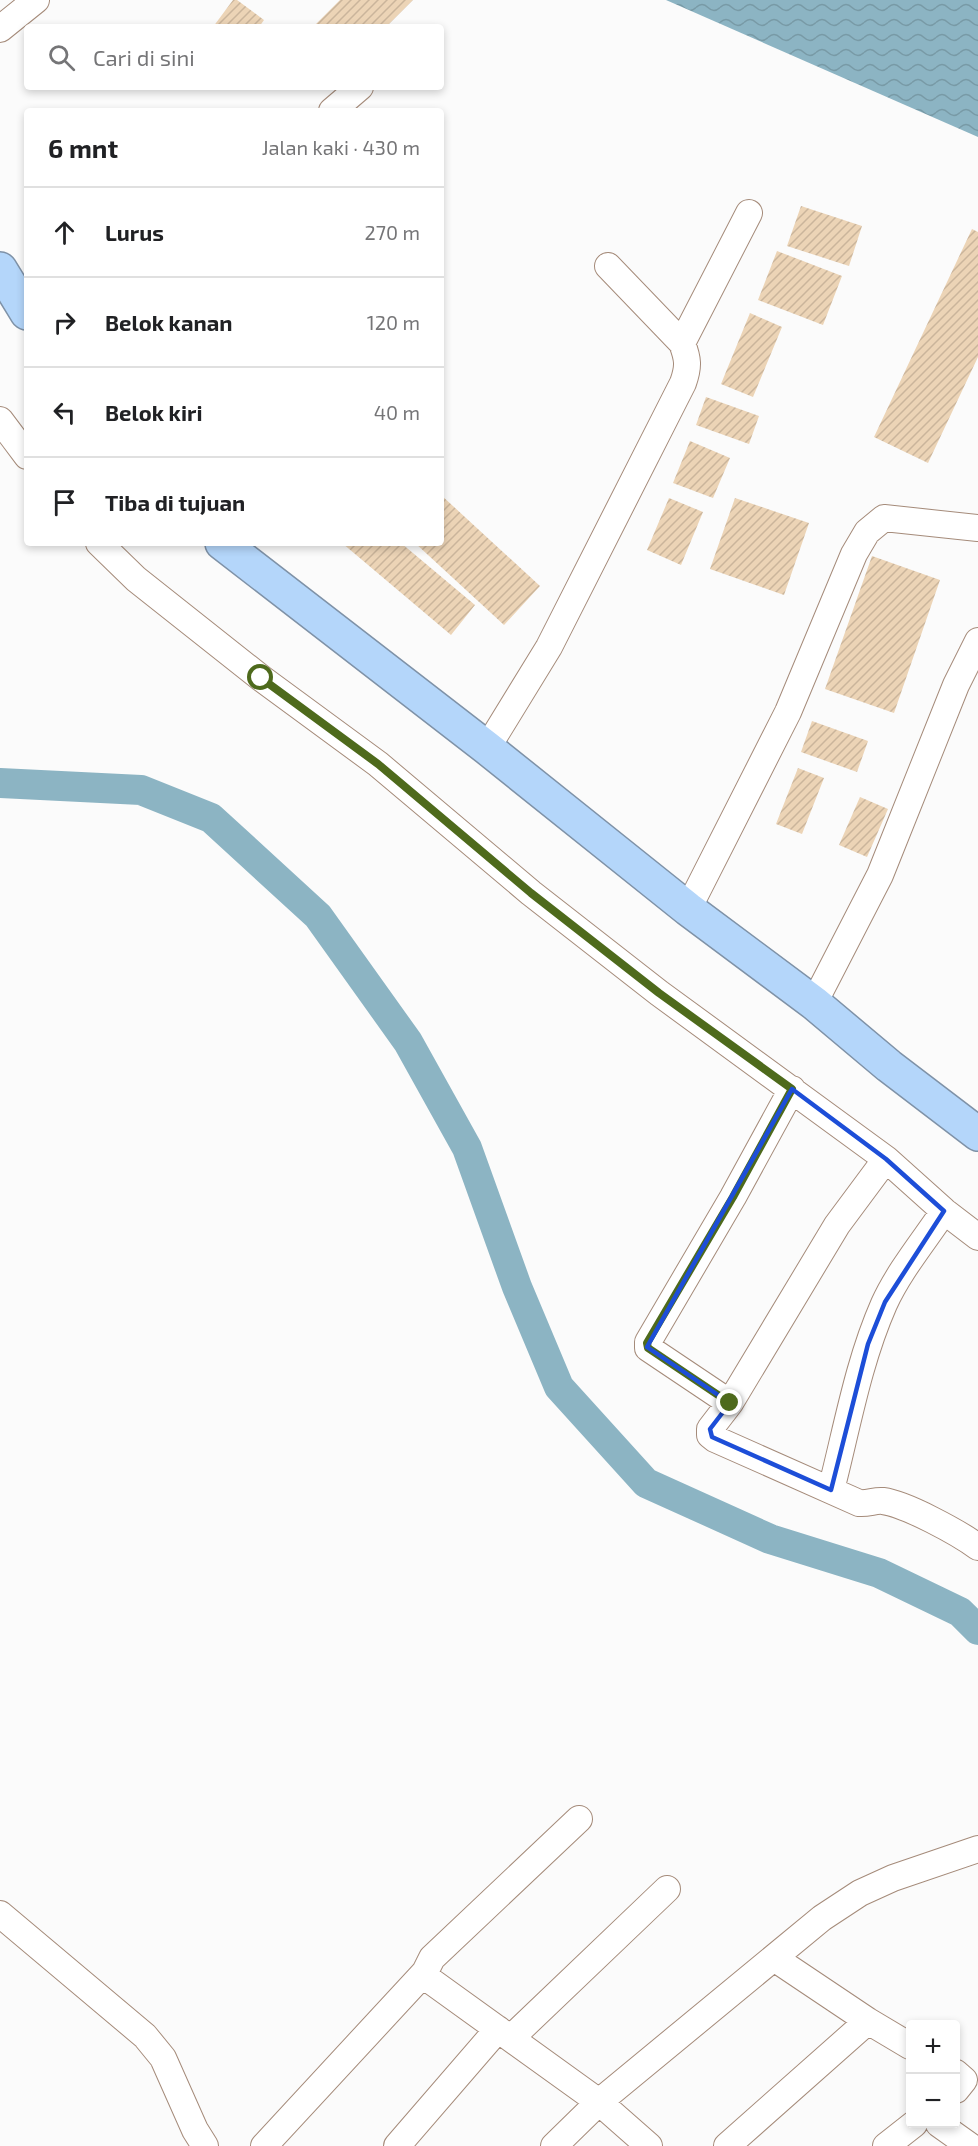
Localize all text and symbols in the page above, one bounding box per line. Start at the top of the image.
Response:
search box [24,24,444,90]
icon: search [45,41,78,74]
text: Cari di sini [93,44,195,70]
text: 6 mnt [48,132,118,163]
text: Jalan kaki · 430 m [262,135,420,159]
icon: ahead [48,216,81,249]
text: Lurus [105,219,164,245]
text: 270 m [364,220,420,244]
icon: right [48,306,81,339]
text: Belok kanan [105,309,232,335]
text: 120 m [367,310,420,334]
icon: left [48,396,81,429]
text: Belok kiri [105,399,202,425]
text: 40 m [374,400,420,424]
icon: arrive [48,486,81,519]
text: Tiba di tujuan [105,489,245,515]
route start [247,664,273,690]
route end [716,1389,742,1415]
map controls [906,2020,960,2128]
button: + [906,2020,960,2074]
button: − [906,2074,960,2128]

